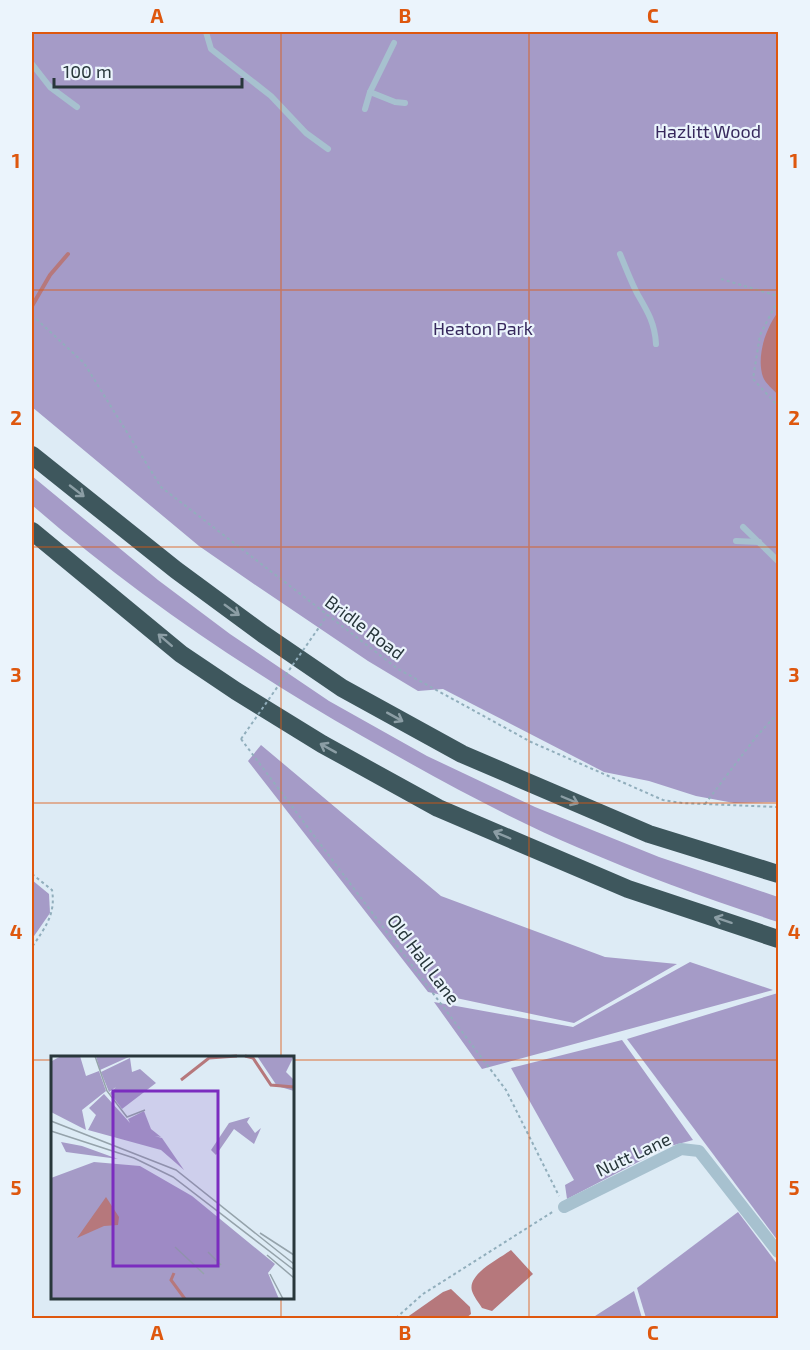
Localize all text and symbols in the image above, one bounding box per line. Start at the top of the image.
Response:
text: A [150,3,164,27]
text: B [399,3,411,27]
text: C [647,3,659,27]
scale bar [54,51,242,89]
text: 100 m [63,60,112,82]
park label: Hazlitt Wood [655,120,761,142]
text: 1 [12,148,20,172]
text: 1 [790,148,798,172]
park label: Heaton Park [433,317,533,339]
text: 2 [10,405,22,429]
text: 2 [788,405,800,429]
one-way arrow [69,485,85,498]
street label: Bridle Road [321,590,409,664]
one-way arrow [223,604,239,617]
one-way arrow [157,634,173,647]
text: 3 [10,662,22,686]
text: 3 [788,662,800,686]
one-way arrow [385,712,403,723]
one-way arrow [320,741,337,753]
one-way arrow [561,795,579,807]
one-way arrow [493,829,512,840]
street label: Old Hall Lane [383,910,465,1008]
one-way arrow [714,914,733,925]
text: 4 [10,919,23,943]
text: 4 [788,919,801,943]
inset map [51,1056,294,1299]
street label: Nutt Lane [592,1127,674,1181]
text: 5 [10,1175,22,1199]
text: 5 [788,1175,800,1199]
text: A [150,1320,164,1344]
text: B [399,1320,411,1344]
text: C [647,1320,659,1344]

